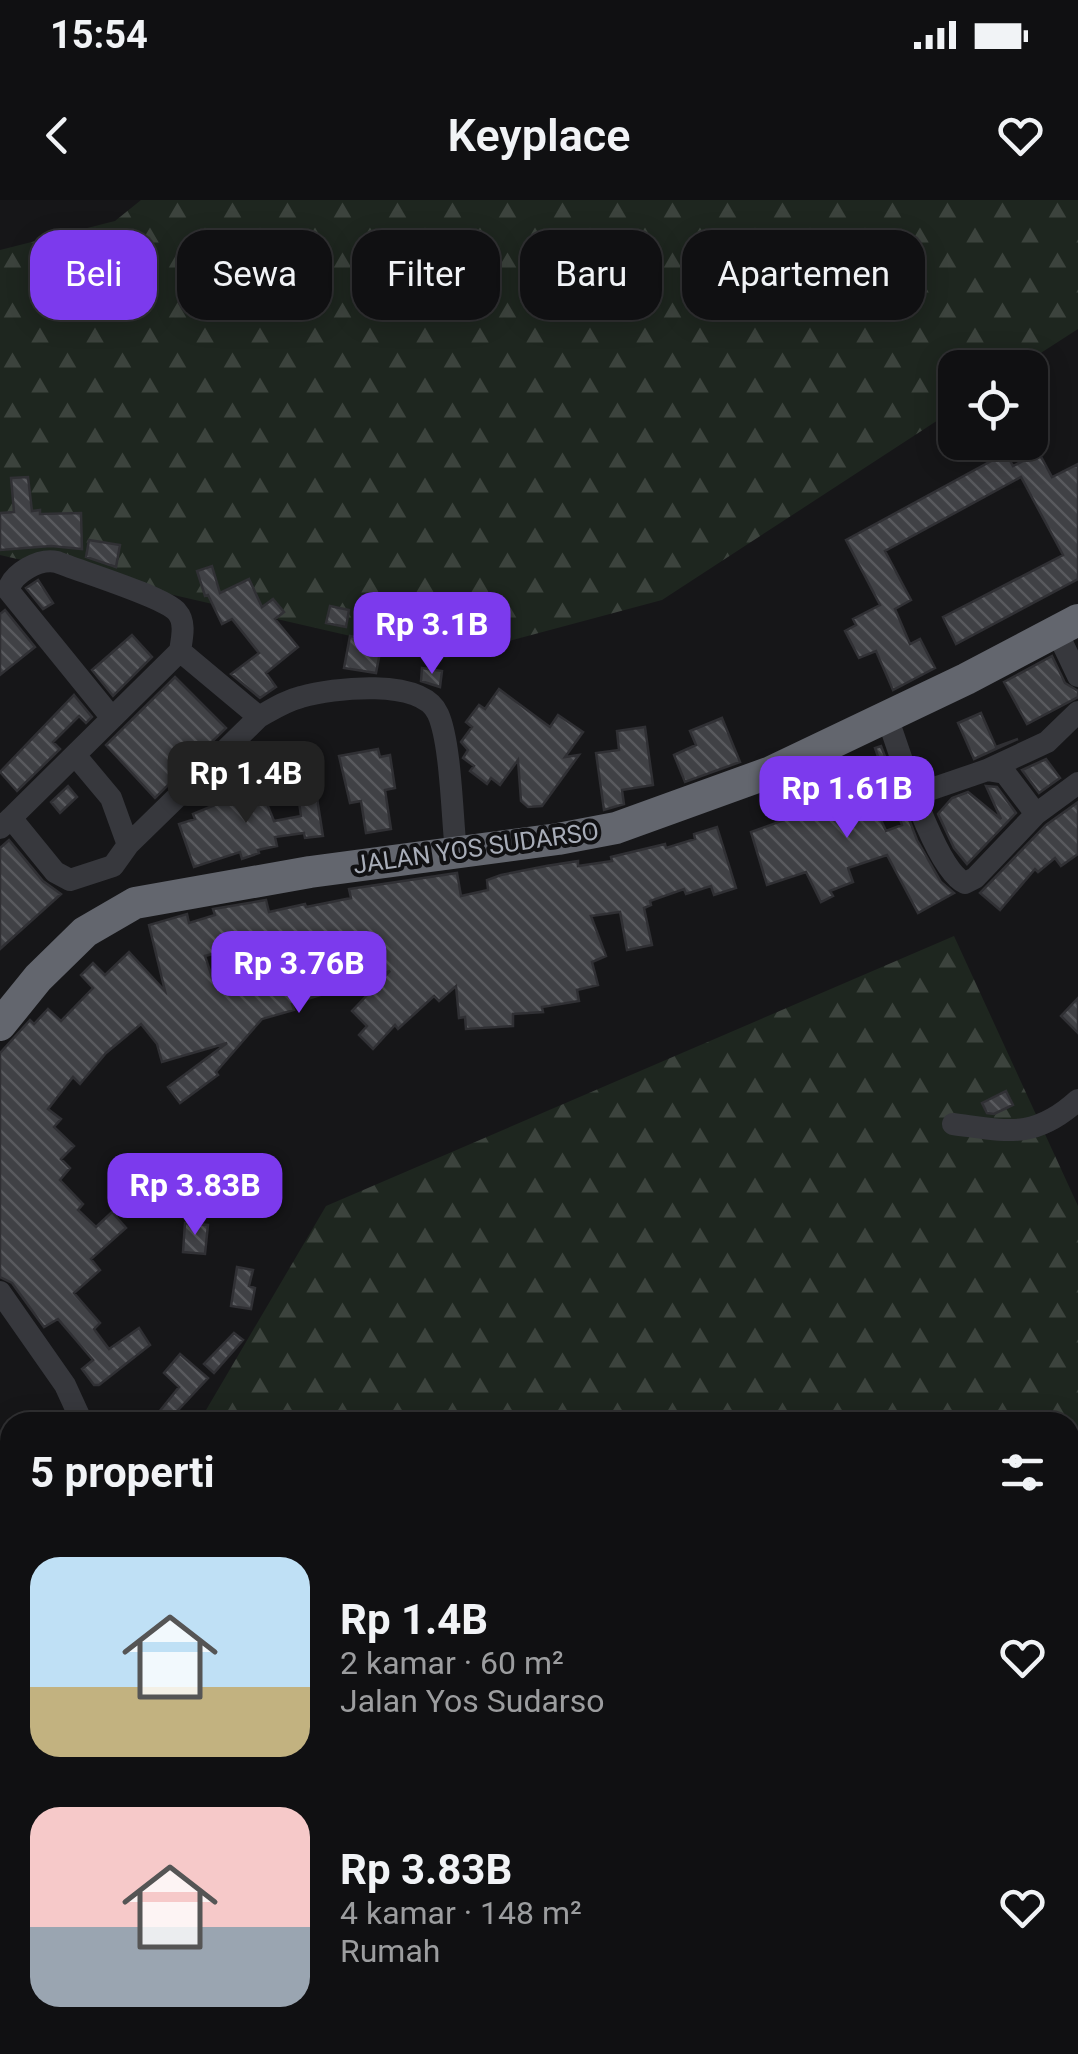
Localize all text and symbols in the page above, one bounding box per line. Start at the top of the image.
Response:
text: 15:54 [50,13,148,57]
icon: back [30,108,85,163]
icon: heart [993,108,1048,163]
text: Keyplace [447,109,631,162]
chip: Beli [30,230,157,320]
chip: Sewa [177,230,332,320]
chip: Filter [352,230,500,320]
chip: Baru [520,230,662,320]
chip: Apartemen [682,230,925,320]
map controls [938,350,1048,460]
button: locate [938,350,1048,460]
pin: Rp 3.1B [340,592,524,677]
text: Rp 3.1B [376,605,488,643]
pin: Rp 1.4B [154,741,338,826]
text: Rp 1.4B [190,754,302,792]
pin: Rp 1.61B [744,756,950,841]
text: Rp 1.61B [781,769,913,807]
street label: JALAN YOS SUDARSO [351,816,601,880]
pin: Rp 3.76B [196,931,402,1016]
text: Rp 3.76B [233,944,365,982]
pin: Rp 3.83B [92,1153,298,1238]
text: Rp 3.83B [129,1166,261,1204]
icon: filters [995,1445,1050,1500]
text: 5 properti [30,1448,215,1497]
text: Rp 1.4B [340,1595,488,1644]
icon: home [110,1597,230,1717]
icon: heart [995,1630,1050,1685]
text: 2 kamar · 60 m² [340,1644,564,1682]
text: Jalan Yos Sudarso [340,1682,604,1720]
text: Rp 3.83B [340,1845,512,1894]
icon: home [110,1847,230,1967]
icon: heart [995,1880,1050,1935]
text: 4 kamar · 148 m² [340,1894,582,1932]
text: Rumah [340,1932,440,1970]

